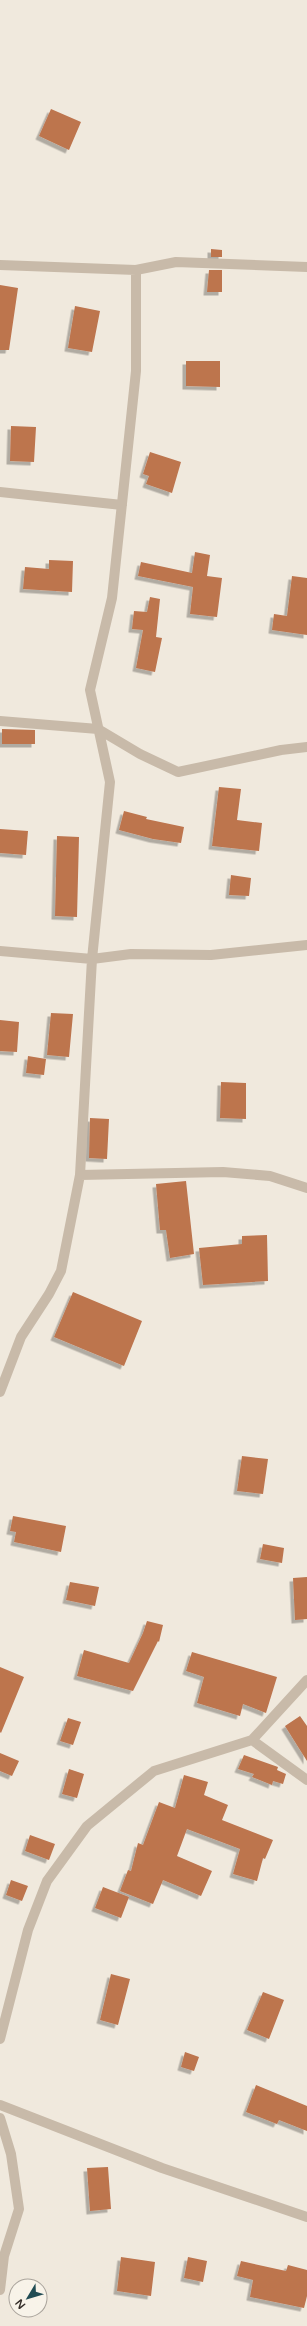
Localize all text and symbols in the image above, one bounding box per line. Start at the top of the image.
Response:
north arrow [8,2278,48,2318]
text: N [13,2296,28,2311]

